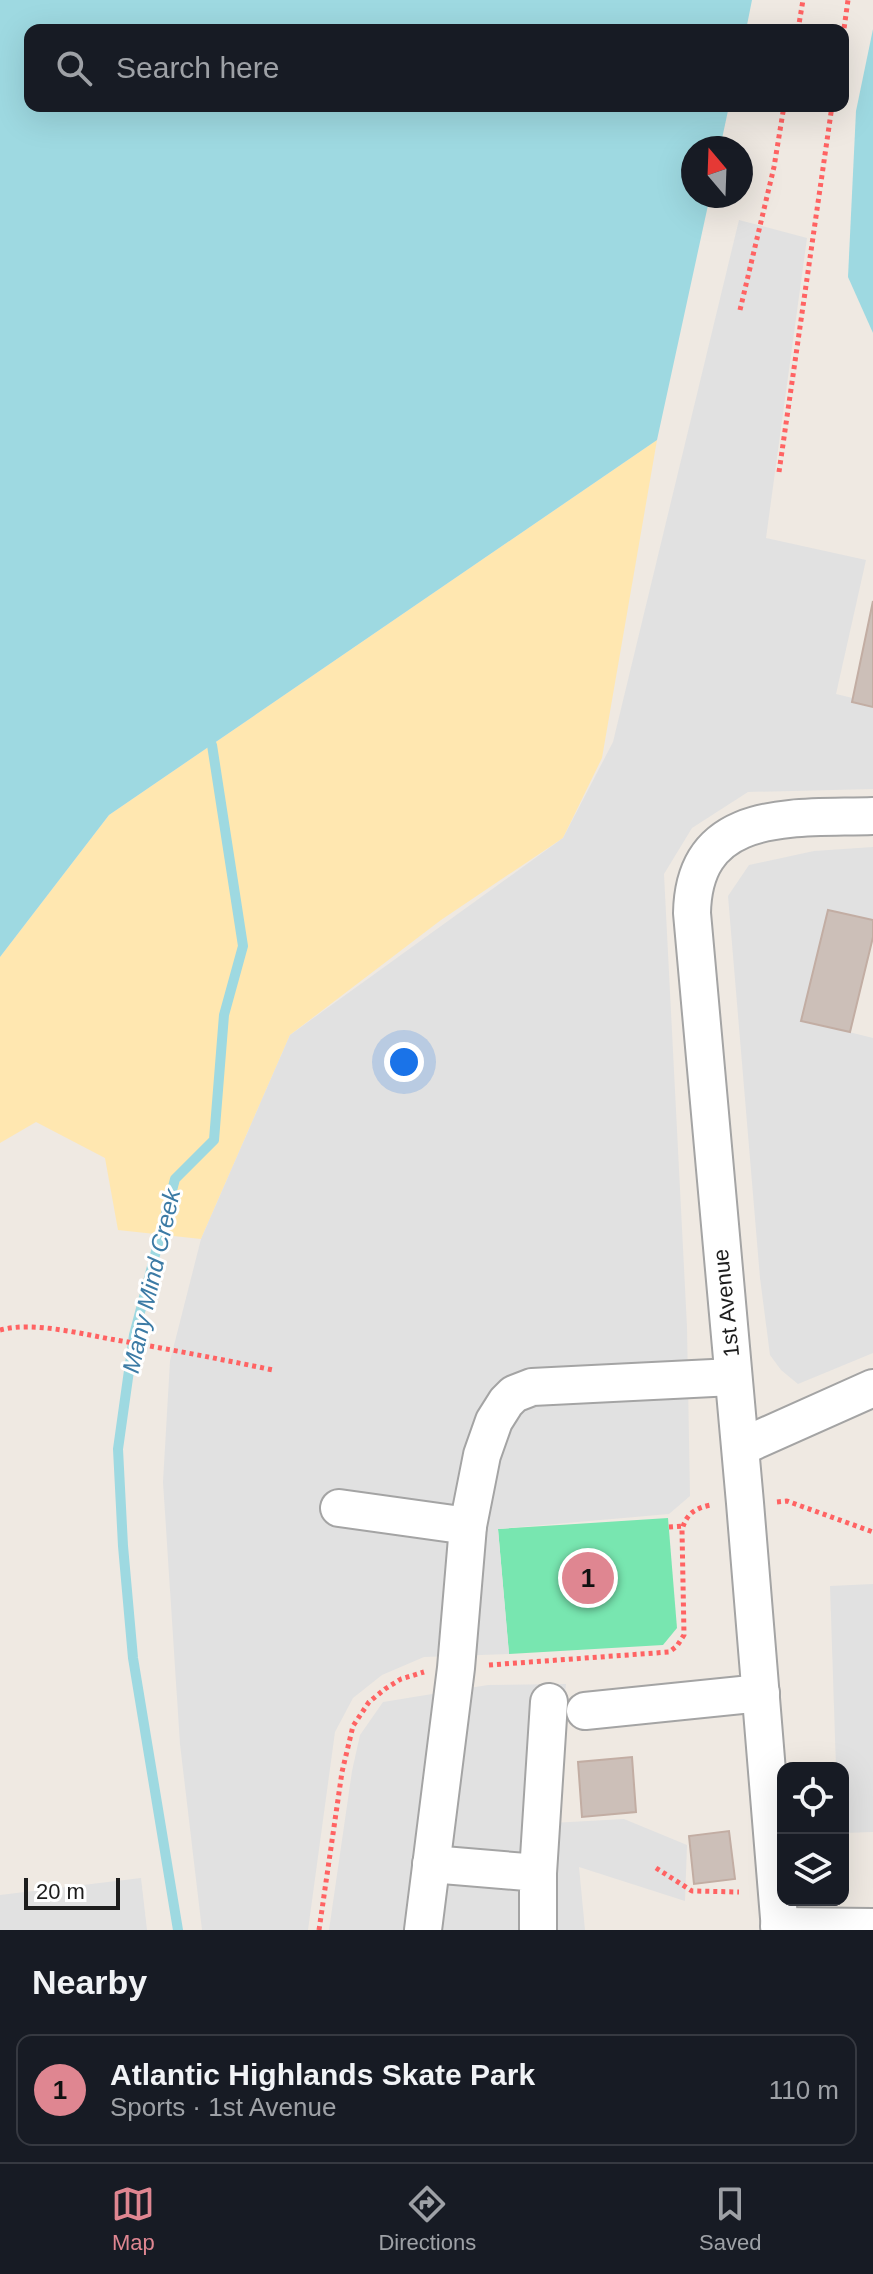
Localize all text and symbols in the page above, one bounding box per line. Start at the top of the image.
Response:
search box [24,24,849,112]
icon: search [52,46,96,90]
text: Search here [116,51,279,84]
north arrow [681,136,753,208]
your location [384,1042,424,1082]
water label: Many Mind Creek [117,1184,186,1376]
street label: 1st Avenue [708,1248,744,1358]
pin: 1 [562,1548,614,1608]
map controls [777,1762,849,1906]
button: locate [777,1762,849,1834]
button: layers [777,1834,849,1906]
scale bar [24,1874,120,1910]
text: 20 m [36,1879,85,1904]
text: Nearby [32,1963,147,2001]
text: Atlantic Highlands Skate Park [110,2058,535,2091]
text: 1 [53,2075,67,2105]
text: 110 m [769,2075,839,2105]
text: Sports · 1st Avenue [110,2092,336,2122]
tab: Map [111,2182,155,2256]
tab: Directions [378,2182,476,2256]
tab: Saved [699,2182,762,2256]

